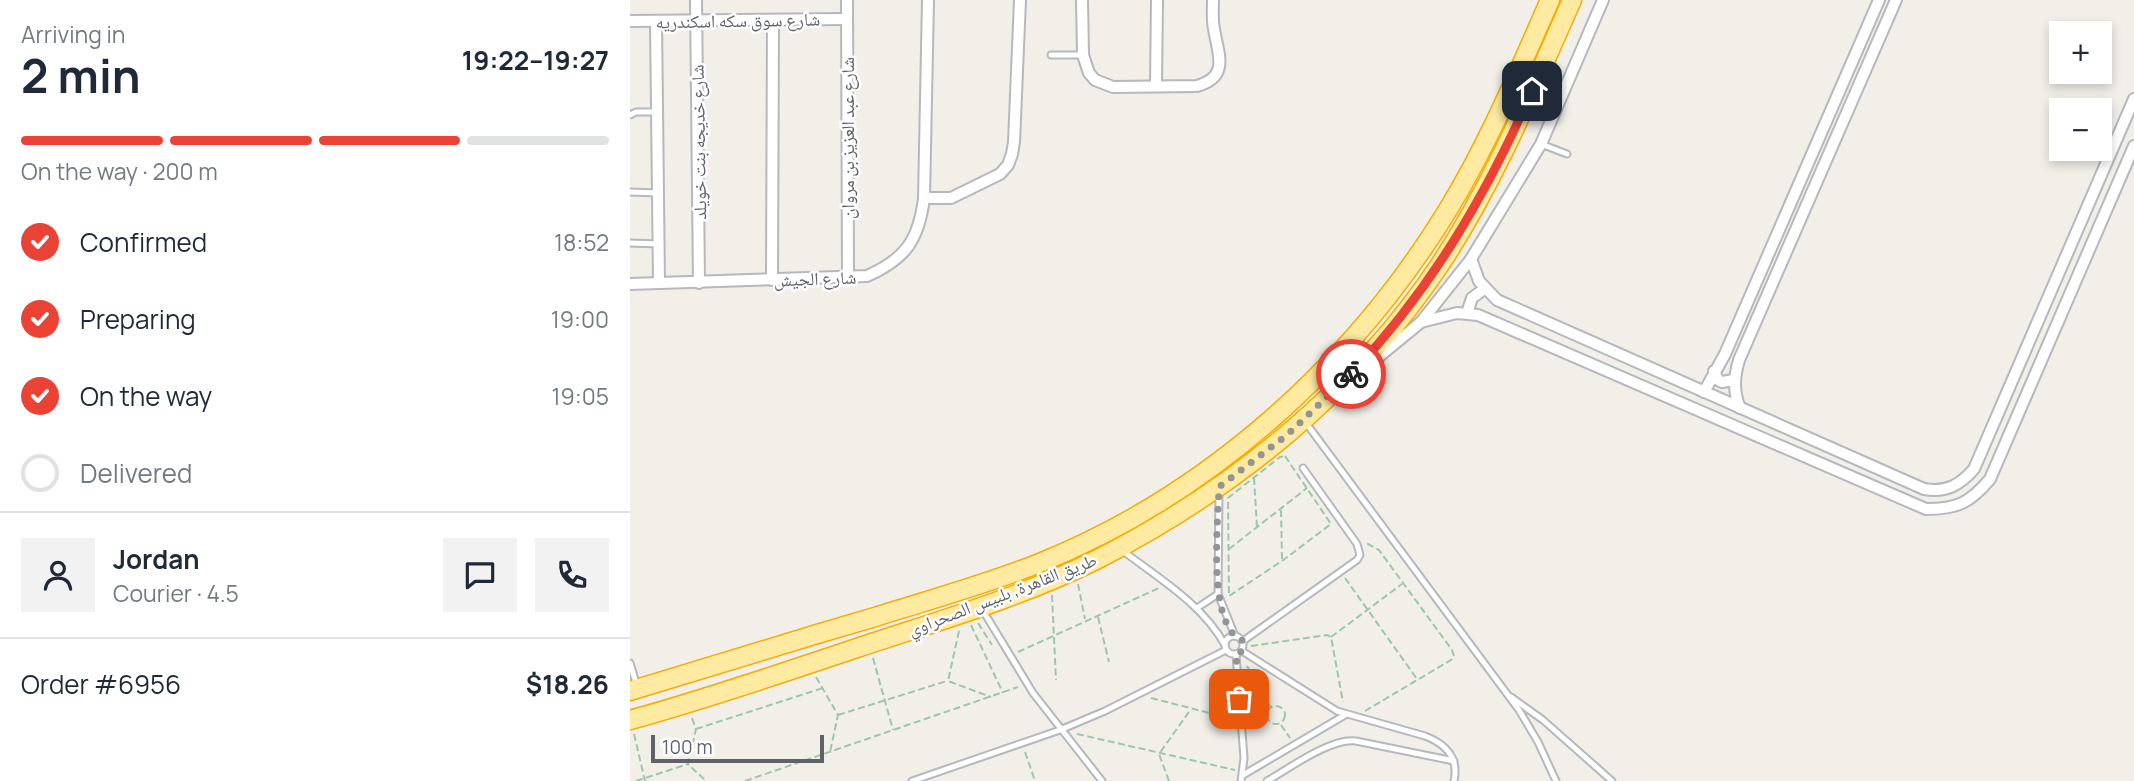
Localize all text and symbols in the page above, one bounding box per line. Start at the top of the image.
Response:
street label: شارع سوق سكه اسكندريه [655,7,821,33]
text: Arriving in [21,18,126,50]
map controls [2049,21,2112,161]
button: + [2049,21,2112,84]
text: 19:22–19:27 [462,42,609,78]
text: 2 min [21,44,141,107]
street label: شارع عبد العزيز بن مروان [835,57,859,219]
pin [1502,61,1562,121]
street label: شارع خديجه بنت خويلد [685,64,711,220]
icon: home [1513,72,1551,110]
button: − [2049,98,2112,161]
text: On the way · 200 m [21,155,218,187]
icon: check [21,223,59,261]
text: Confirmed [80,224,207,260]
text: 18:52 [554,226,609,258]
street label: شارع الجيش [773,265,857,291]
icon: check [21,300,59,338]
text: Preparing [80,301,196,337]
text: 19:00 [551,303,609,335]
courier [1316,339,1386,409]
icon: bike [1332,355,1370,393]
icon: check [21,377,59,415]
text: On the way [80,378,212,414]
text: 19:05 [552,380,609,412]
text: Delivered [80,455,192,491]
button: person [21,538,95,612]
button: chat [443,538,517,612]
button: phone [535,538,609,612]
text: Jordan [113,541,199,577]
street label: طريق القاهرة, بلبيس الصحراوي [904,547,1101,644]
text: Courier · 4.5 [113,577,239,609]
text: Order #6956 [21,666,181,702]
text: $18.26 [526,666,609,702]
pin [1209,669,1269,729]
icon: bag [1220,680,1258,718]
scale bar [651,732,824,764]
text: 100 m [662,734,713,760]

